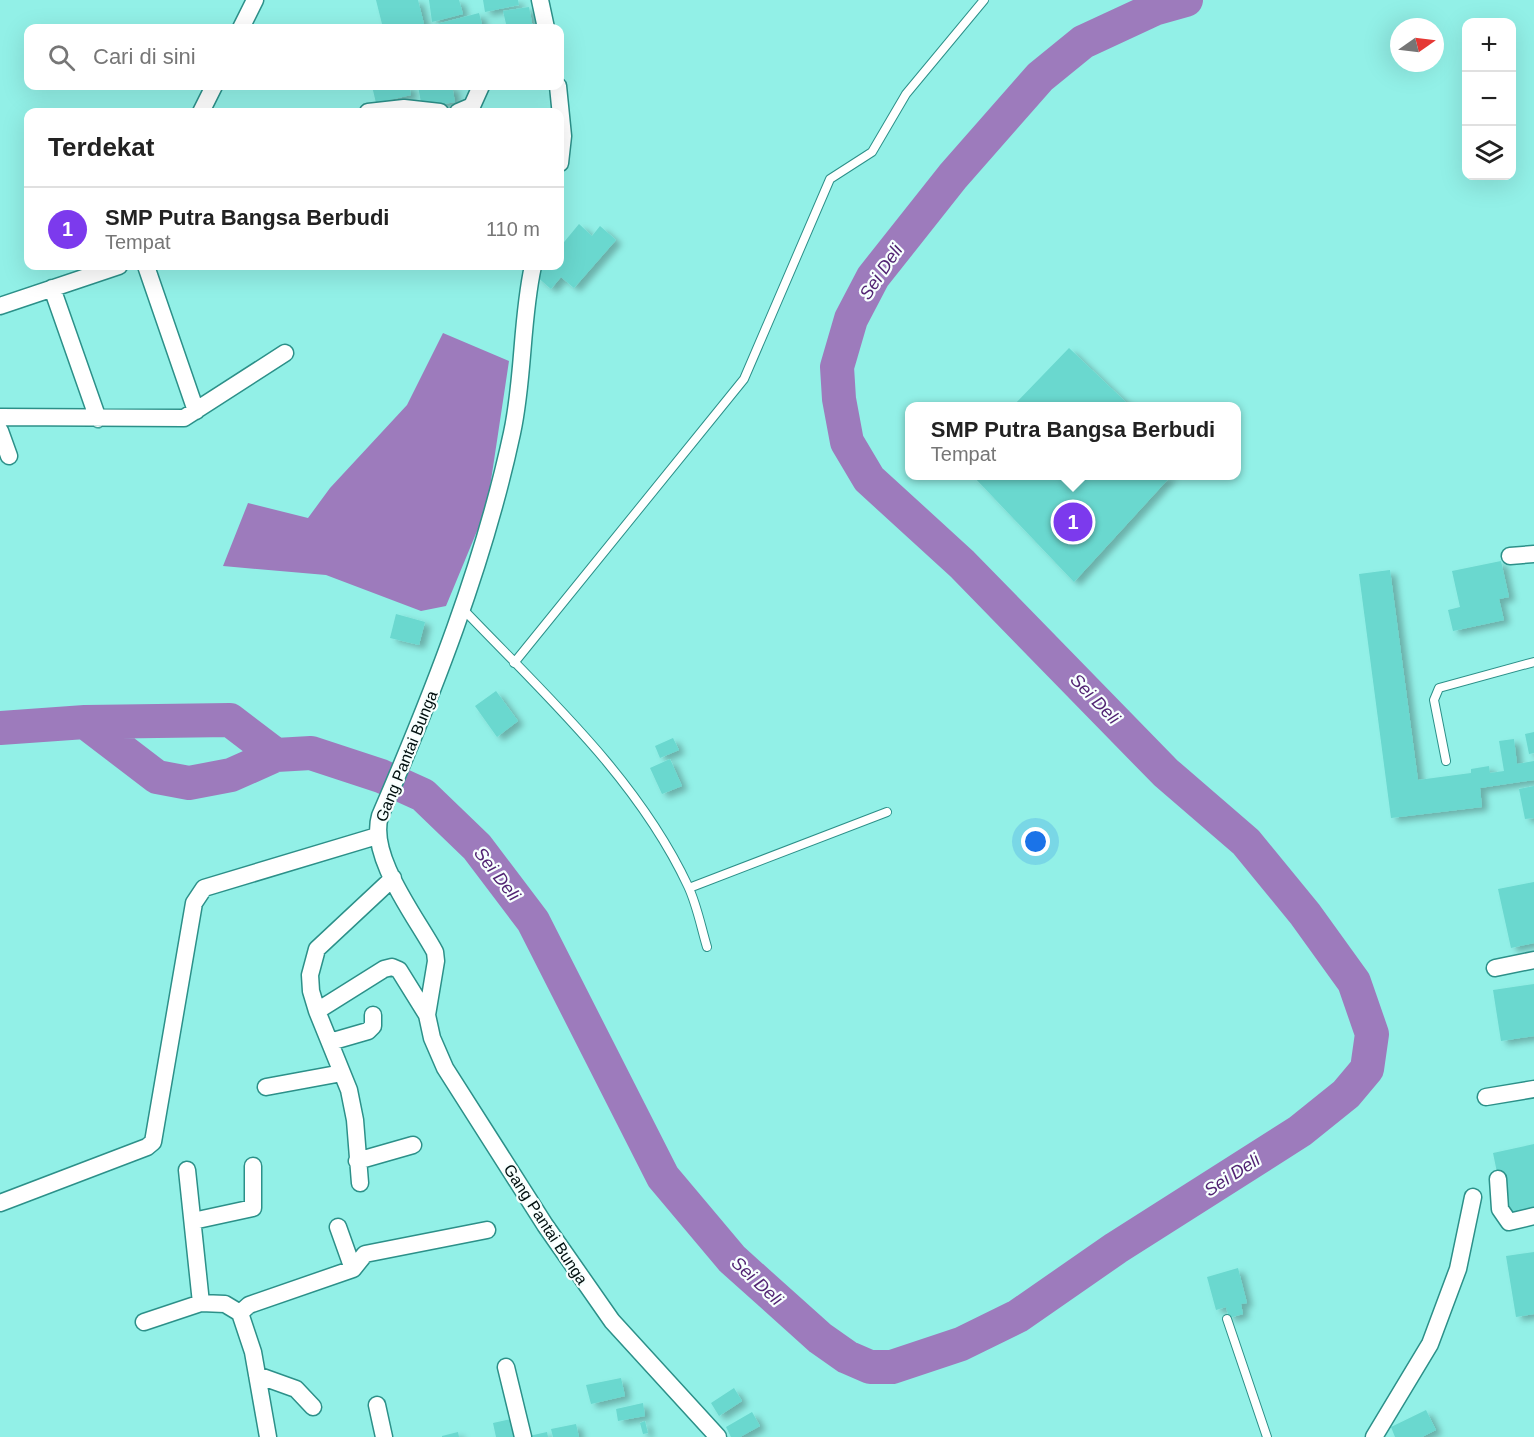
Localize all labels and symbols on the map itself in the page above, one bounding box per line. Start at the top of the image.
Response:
north arrow [1390,18,1444,72]
water label: Sei Deli [855,240,907,303]
pin: 1 [1054,500,1092,544]
water label: Sei Deli [1066,670,1124,729]
street label: Gang Pantai Bunga [372,688,441,824]
your location [1021,827,1050,856]
water label: Sei Deli [470,843,525,905]
water label: Sei Deli [1201,1149,1264,1200]
street label: Gang Pantai Bunga [500,1161,591,1288]
water label: Sei Deli [727,1253,787,1310]

